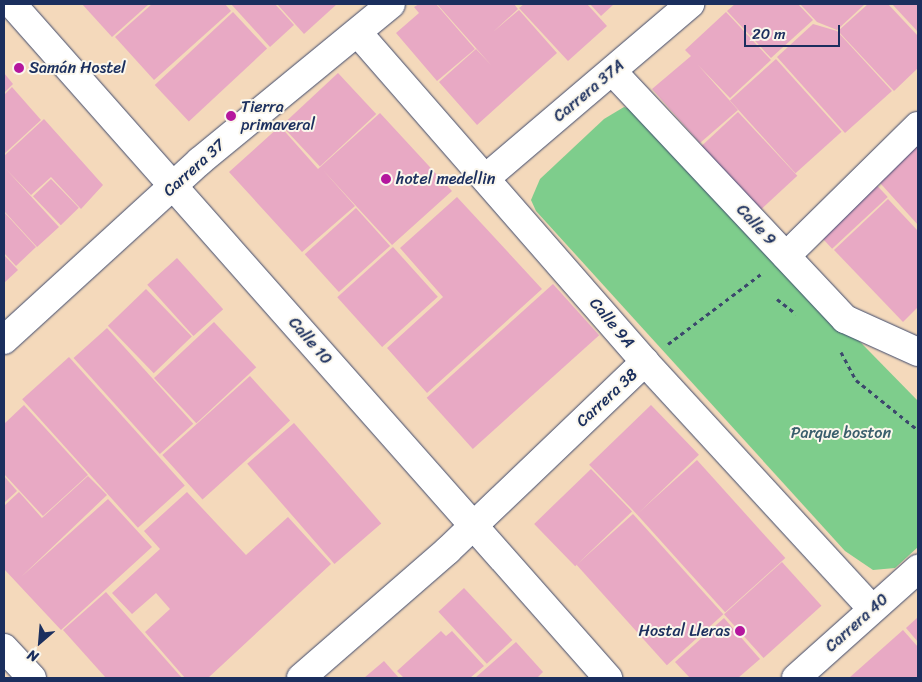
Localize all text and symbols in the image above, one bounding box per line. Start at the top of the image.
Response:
scale bar [747,15,843,47]
text: 20 m [752,21,786,47]
street label: Carrera 37A [550,56,628,126]
place label: Samán Hostel [29,58,127,78]
marker: Samán Hostel [13,62,25,74]
place label: Tierra primaveral [241,97,315,135]
marker: Tierra primaveral [225,110,237,122]
street label: Carrera 37 [159,135,229,201]
place label: hotel medellin [396,169,496,189]
marker: hotel medellin [380,173,392,185]
street label: Calle 9 [732,200,780,250]
street label: Calle 9A [585,294,639,352]
street label: Calle 10 [284,313,336,369]
street label: Carrera 38 [572,365,642,431]
park label: Parque boston [791,423,891,443]
street label: Carrera 40 [822,590,892,656]
north arrow [15,617,65,667]
place label: Hostal Lleras [638,621,730,641]
marker: Hostal Lleras [734,625,746,637]
text: N [23,642,43,669]

